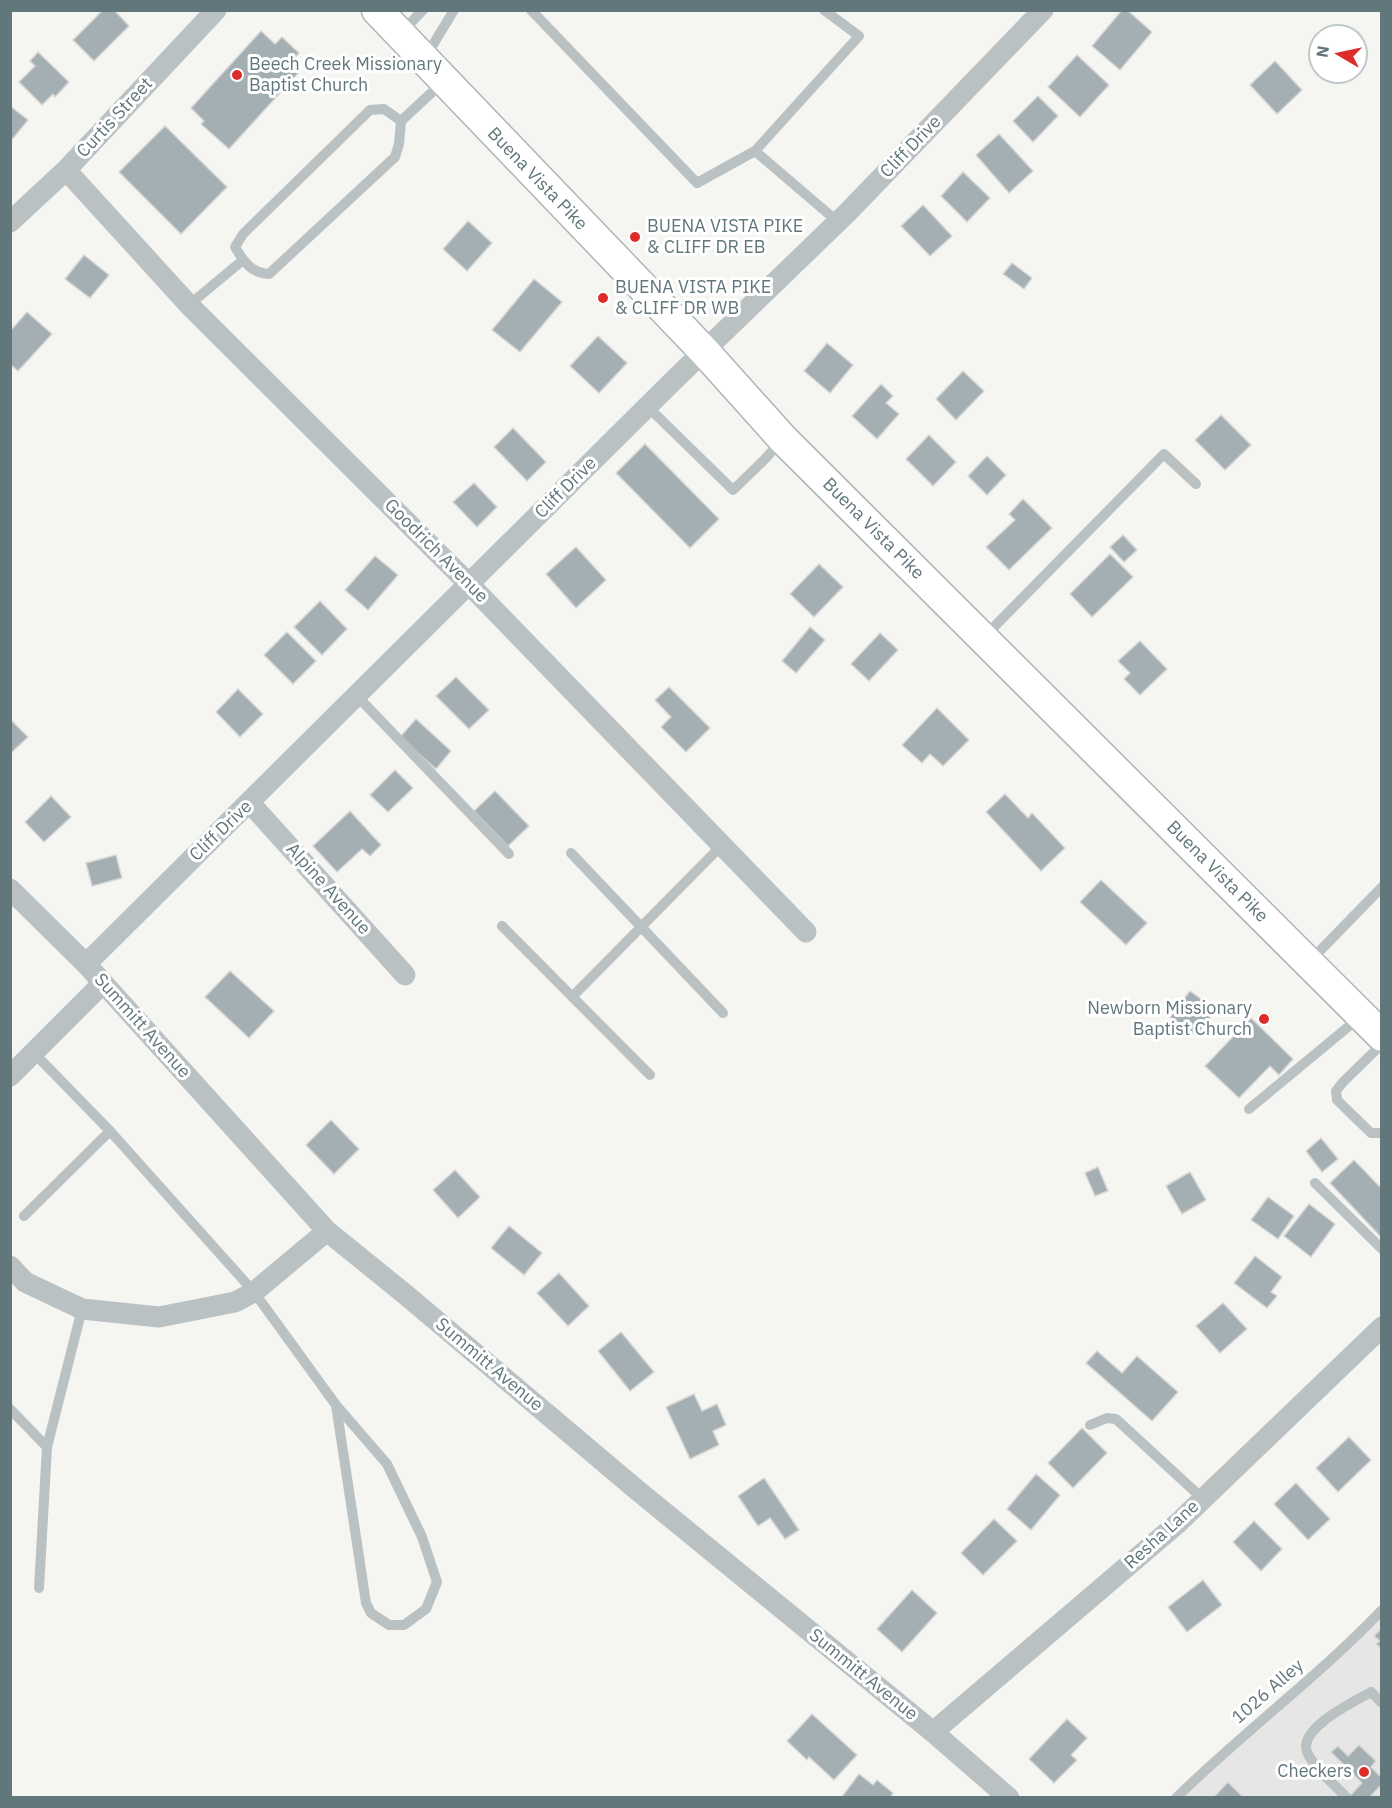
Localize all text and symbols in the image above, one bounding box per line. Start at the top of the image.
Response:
north arrow [1308,24,1368,84]
text: N [1311,44,1333,59]
place label: Beech Creek Missionary Baptist Church [249,54,442,97]
marker: Beech Creek Missionary Baptist Church [230,68,244,82]
street label: Curtis Street [73,74,157,162]
street label: Cliff Drive [876,111,946,183]
street label: Buena Vista Pike [482,123,592,235]
place label: BUENA VISTA PIKE & CLIFF DR EB [647,216,803,258]
marker: BUENA VISTA PIKE & CLIFF DR EB [628,230,642,244]
place label: BUENA VISTA PIKE & CLIFF DR WB [615,277,771,320]
marker: BUENA VISTA PIKE & CLIFF DR WB [596,291,610,305]
street label: Cliff Drive [531,453,601,523]
street label: Buena Vista Pike [818,474,928,584]
street label: Goodrich Avenue [380,495,492,607]
street label: Cliff Drive [185,796,257,866]
street label: Buena Vista Pike [1162,817,1272,927]
street label: Alpine Avenue [281,839,375,939]
street label: Summitt Avenue [89,969,195,1083]
place label: Newborn Missionary Baptist Church [1087,998,1252,1040]
marker: Newborn Missionary Baptist Church [1257,1012,1271,1026]
street label: Summitt Avenue [431,1314,547,1416]
street label: Resha Lane [1120,1496,1204,1574]
street label: Summitt Avenue [804,1625,922,1725]
street label: 1026 Alley [1228,1655,1308,1729]
place label: Checkers [1277,1761,1352,1783]
marker: Checkers [1357,1765,1371,1779]

